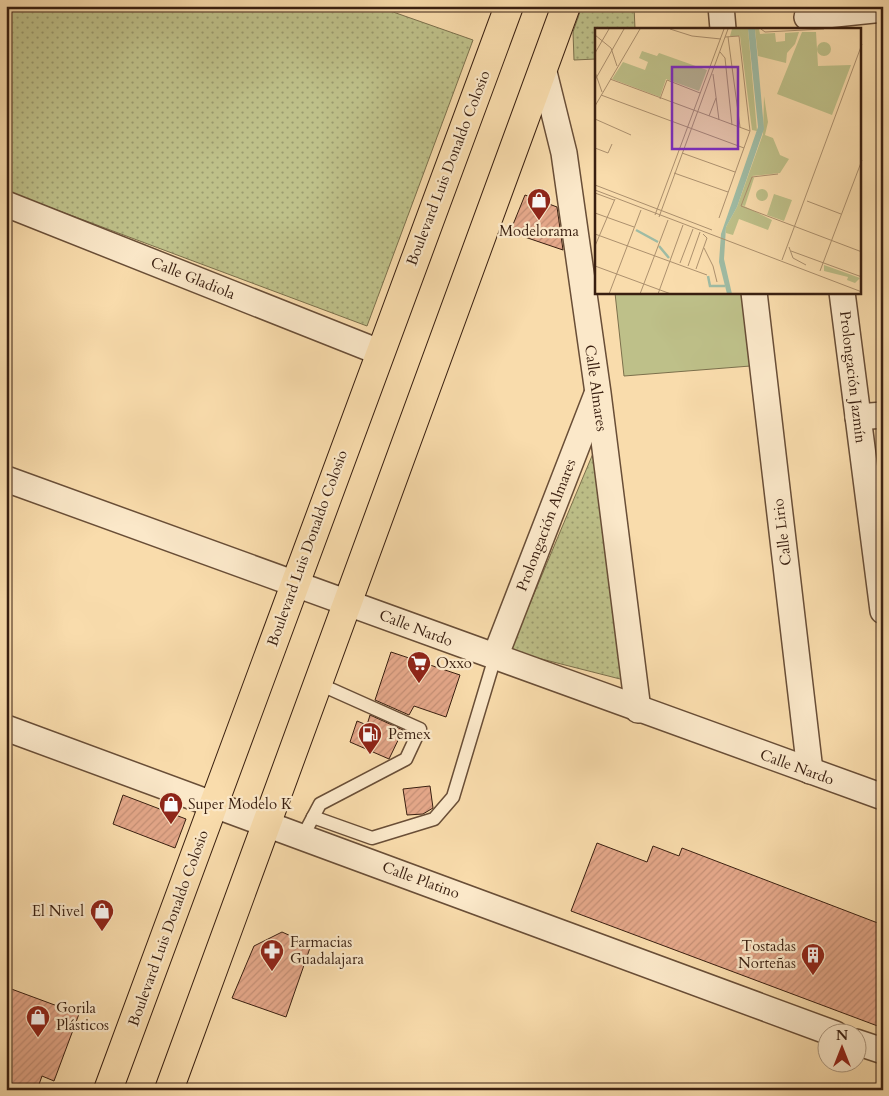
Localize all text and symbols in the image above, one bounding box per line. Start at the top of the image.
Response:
inset map [595,28,862,294]
street label: Boulevard Luis Donaldo Colosio [402,68,494,268]
shop icon: Modelorama [526,187,552,221]
place label: Modelorama [499,221,580,241]
street label: Calle Gladiola [148,252,239,304]
street label: Prolongación Jazmín [835,310,871,445]
street label: Calle Almares [580,343,612,433]
street label: Boulevard Luis Donaldo Colosio [262,447,352,649]
street label: Prolongación Almares [511,456,581,594]
street label: Calle Lirio [768,497,796,567]
street label: Calle Nardo [376,605,456,651]
supermarket icon: Oxxo [406,650,432,684]
place label: Oxxo [436,653,472,673]
fuel station icon: Pemex [357,721,383,755]
place label: Pemex [388,724,431,744]
street label: Calle Nardo [757,744,837,790]
shop icon: Super Modelo K [158,791,184,825]
place label: Super Modelo K [188,794,293,814]
street label: Boulevard Luis Donaldo Colosio [123,827,213,1029]
street label: Calle Platino [379,857,463,903]
shop icon: El Nivel [89,898,115,932]
place label: El Nivel [32,901,84,921]
place label: Farmacias Guadalajara [290,932,365,969]
place label: Tostadas Norteñas [738,936,796,973]
pharmacy icon: Farmacias Guadalajara [259,938,285,972]
building icon: Tostadas Norteñas [800,942,826,976]
place label: Gorila Plásticos [56,998,109,1035]
shop icon: Gorila Plásticos [25,1004,51,1038]
north arrow [816,1024,866,1074]
text: N [836,1026,848,1045]

